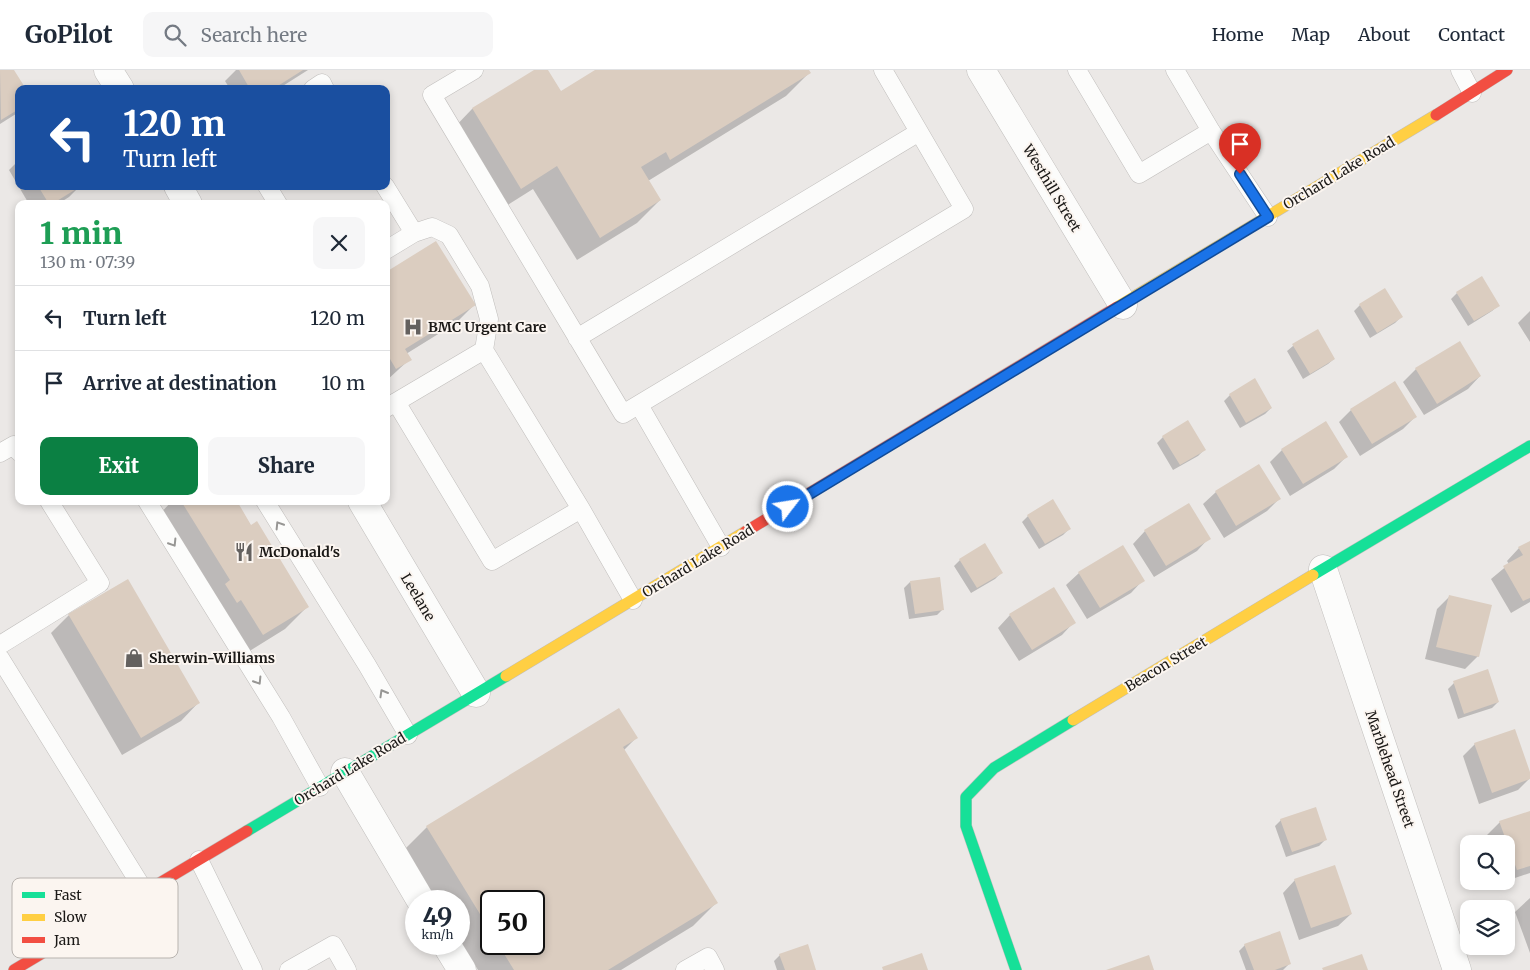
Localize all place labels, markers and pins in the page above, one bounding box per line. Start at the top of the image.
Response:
pin [1219,123,1261,174]
hospital icon: BMC Urgent Care [402,316,424,338]
place label: BMC Urgent Care [428,318,547,336]
restaurant icon: McDonald's [233,541,255,563]
place label: McDonald's [259,543,340,561]
shop icon: Sherwin-Williams [123,647,145,669]
place label: Sherwin-Williams [149,649,275,667]

